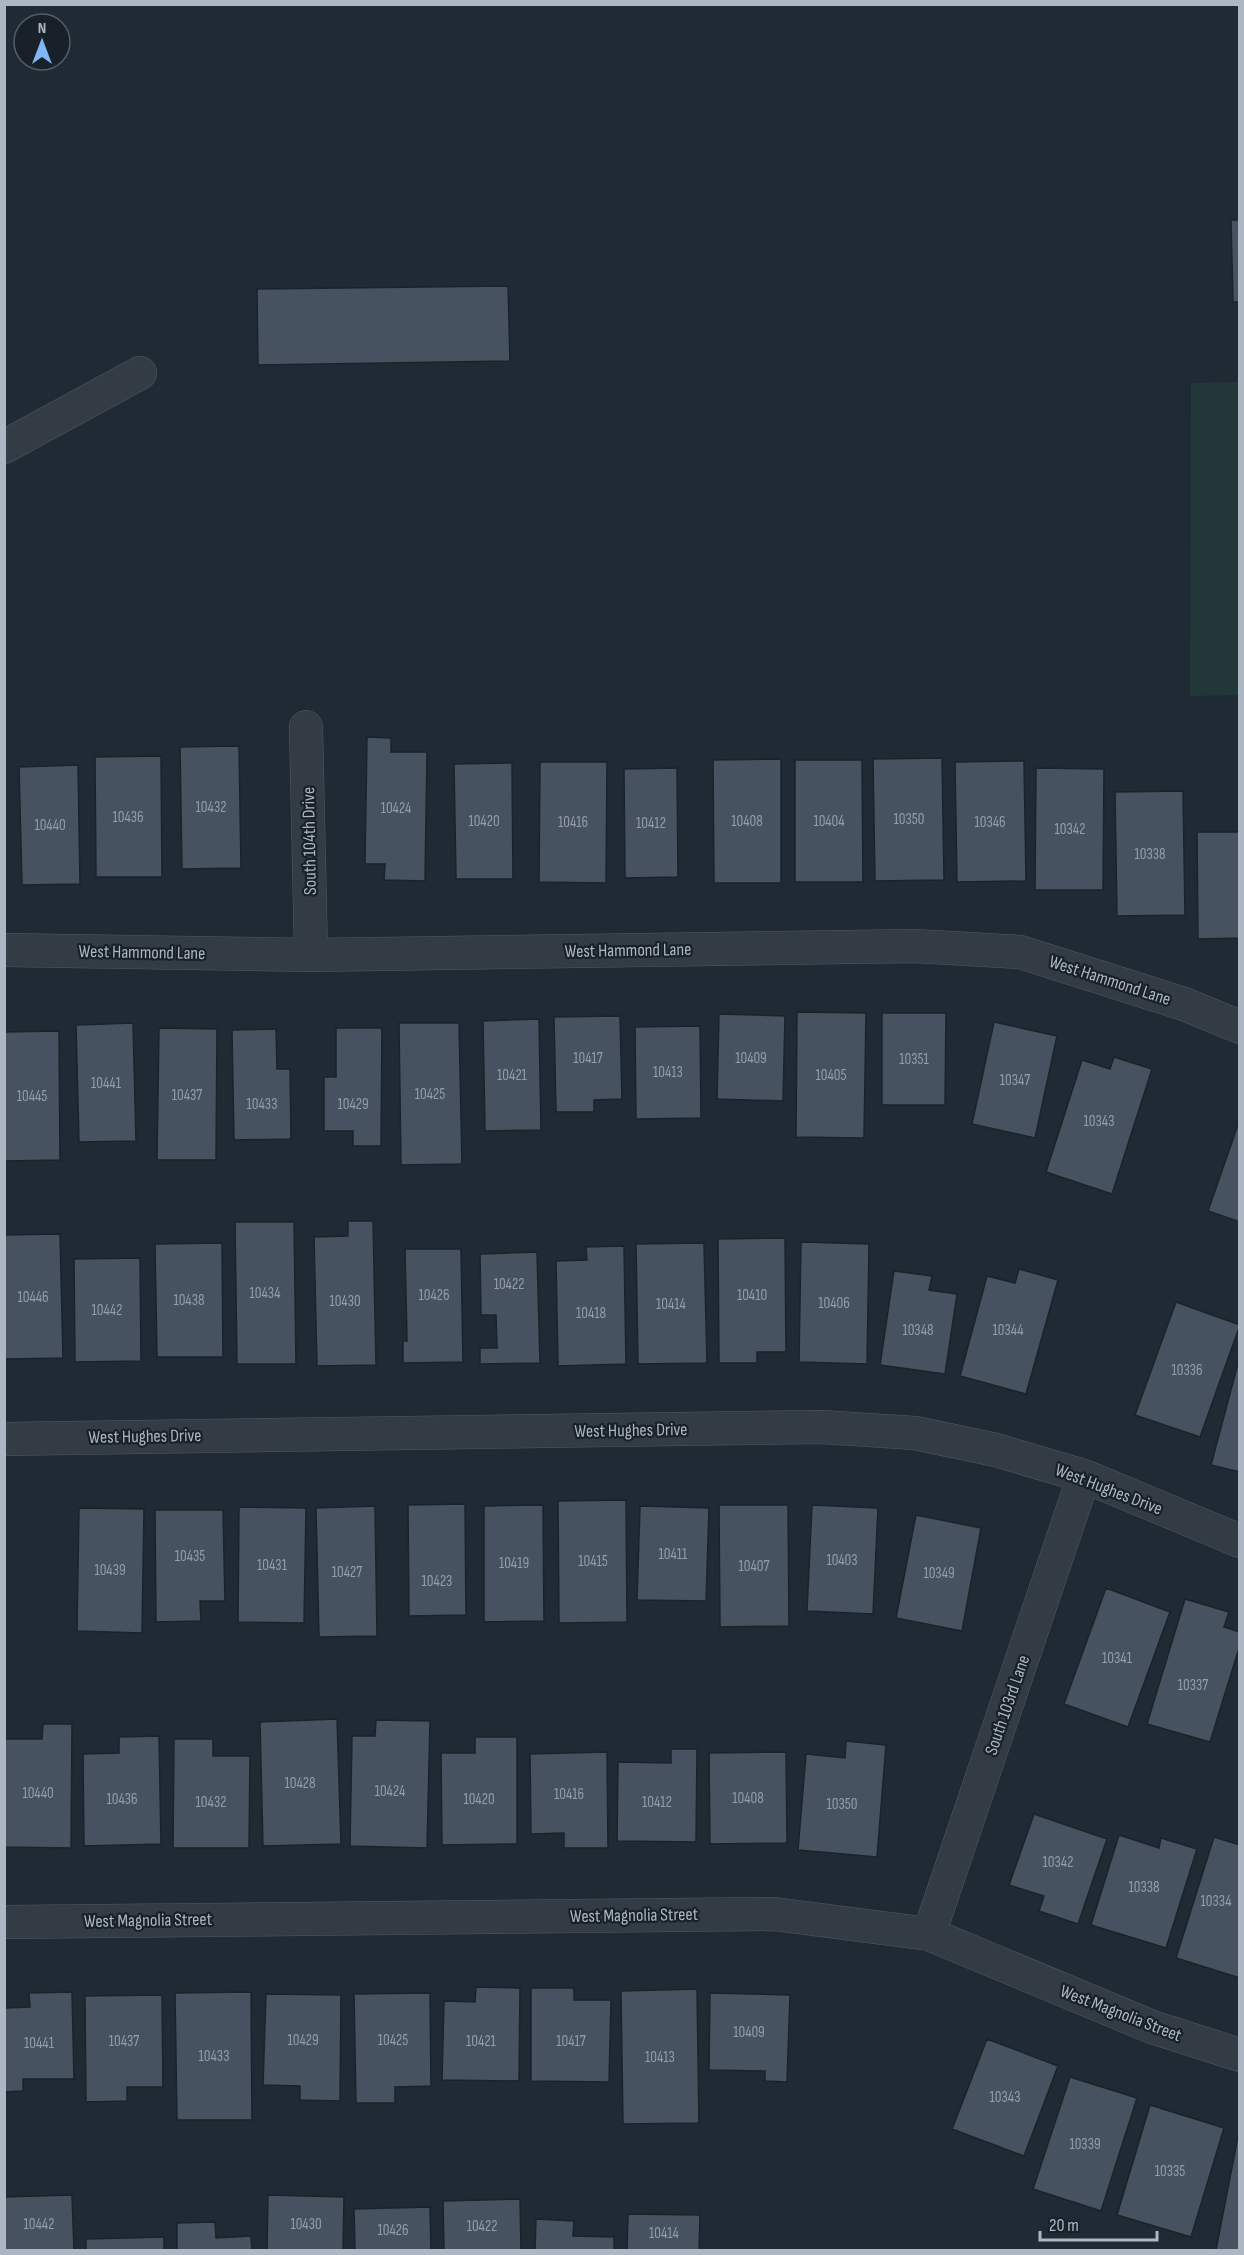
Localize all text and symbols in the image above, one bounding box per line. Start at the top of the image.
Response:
north arrow [12,12,72,72]
text: N [38,19,46,38]
street label: South 104th Drive [298,787,321,895]
house number: 10432 [196,798,226,817]
house number: 10424 [381,799,411,818]
house number: 10436 [112,808,144,827]
house number: 10350 [894,810,924,829]
house number: 10420 [468,812,500,831]
house number: 10408 [731,812,763,831]
house number: 10404 [813,812,845,831]
house number: 10416 [558,813,588,832]
house number: 10346 [974,813,1006,832]
house number: 10412 [636,814,666,833]
house number: 10440 [34,816,66,835]
house number: 10342 [1055,820,1085,839]
house number: 10338 [1134,845,1166,864]
street label: West Hammond Lane [564,939,692,962]
street label: West Hammond Lane [78,941,206,964]
street label: West Hammond Lane [1046,951,1173,1010]
house number: 10417 [573,1049,603,1068]
house number: 10409 [735,1049,767,1068]
house number: 10351 [899,1050,929,1069]
house number: 10413 [653,1063,683,1082]
house number: 10421 [497,1066,528,1085]
house number: 10405 [816,1066,846,1085]
house number: 10347 [1000,1071,1030,1090]
house number: 10441 [91,1074,122,1093]
house number: 10425 [415,1085,445,1104]
house number: 10437 [172,1086,202,1105]
house number: 10445 [17,1087,47,1106]
house number: 10433 [247,1095,277,1114]
house number: 10429 [337,1095,369,1114]
house number: 10343 [1084,1112,1114,1131]
house number: 10422 [494,1275,524,1294]
house number: 10434 [250,1284,280,1303]
house number: 10426 [418,1286,450,1305]
house number: 10410 [737,1286,767,1305]
house number: 10446 [17,1288,49,1307]
house number: 10438 [173,1291,205,1310]
house number: 10430 [329,1292,361,1311]
house number: 10406 [818,1294,850,1313]
house number: 10414 [656,1295,686,1314]
house number: 10442 [92,1301,122,1320]
house number: 10418 [576,1304,606,1323]
house number: 10348 [902,1321,934,1340]
house number: 10344 [993,1321,1023,1340]
house number: 10336 [1171,1361,1203,1380]
street label: West Hughes Drive [574,1419,688,1442]
street label: West Hughes Drive [88,1425,202,1448]
street label: West Hughes Drive [1052,1459,1165,1520]
house number: 10411 [659,1545,688,1564]
house number: 10435 [175,1547,205,1566]
house number: 10403 [826,1551,858,1570]
house number: 10415 [578,1552,608,1571]
house number: 10419 [499,1554,529,1573]
house number: 10431 [257,1556,288,1575]
house number: 10407 [739,1557,769,1576]
house number: 10439 [94,1561,126,1580]
house number: 10427 [332,1563,362,1582]
house number: 10349 [923,1564,955,1583]
house number: 10423 [422,1572,452,1591]
house number: 10341 [1102,1649,1133,1668]
street label: South 103rd Lane [981,1652,1034,1758]
house number: 10337 [1178,1676,1208,1695]
house number: 10428 [284,1774,316,1793]
house number: 10424 [375,1782,405,1801]
house number: 10440 [22,1784,54,1803]
house number: 10416 [554,1785,584,1804]
house number: 10408 [732,1789,764,1808]
house number: 10436 [106,1790,138,1809]
house number: 10420 [463,1790,495,1809]
house number: 10432 [196,1793,226,1812]
house number: 10412 [642,1793,672,1812]
house number: 10350 [827,1795,857,1814]
house number: 10342 [1043,1853,1073,1872]
house number: 10338 [1128,1878,1160,1897]
house number: 10334 [1201,1892,1231,1911]
street label: West Magnolia Street [570,1904,699,1927]
street label: West Magnolia Street [84,1909,213,1932]
street label: West Magnolia Street [1057,1981,1185,2046]
house number: 10409 [733,2023,765,2042]
house number: 10429 [287,2031,319,2050]
house number: 10425 [378,2031,408,2050]
house number: 10437 [109,2032,139,2051]
house number: 10421 [466,2032,497,2051]
house number: 10417 [556,2032,586,2051]
house number: 10441 [24,2034,55,2053]
house number: 10433 [199,2047,229,2066]
house number: 10413 [645,2048,675,2067]
house number: 10343 [990,2088,1020,2107]
house number: 10339 [1069,2135,1101,2154]
house number: 10335 [1155,2162,1185,2181]
scale bar [1040,2204,1157,2242]
house number: 10442 [24,2215,54,2234]
house number: 10430 [290,2215,322,2234]
text: 20 m [1049,2215,1079,2236]
house number: 10422 [467,2217,497,2236]
house number: 10426 [377,2221,409,2240]
house number: 10414 [649,2224,679,2243]

